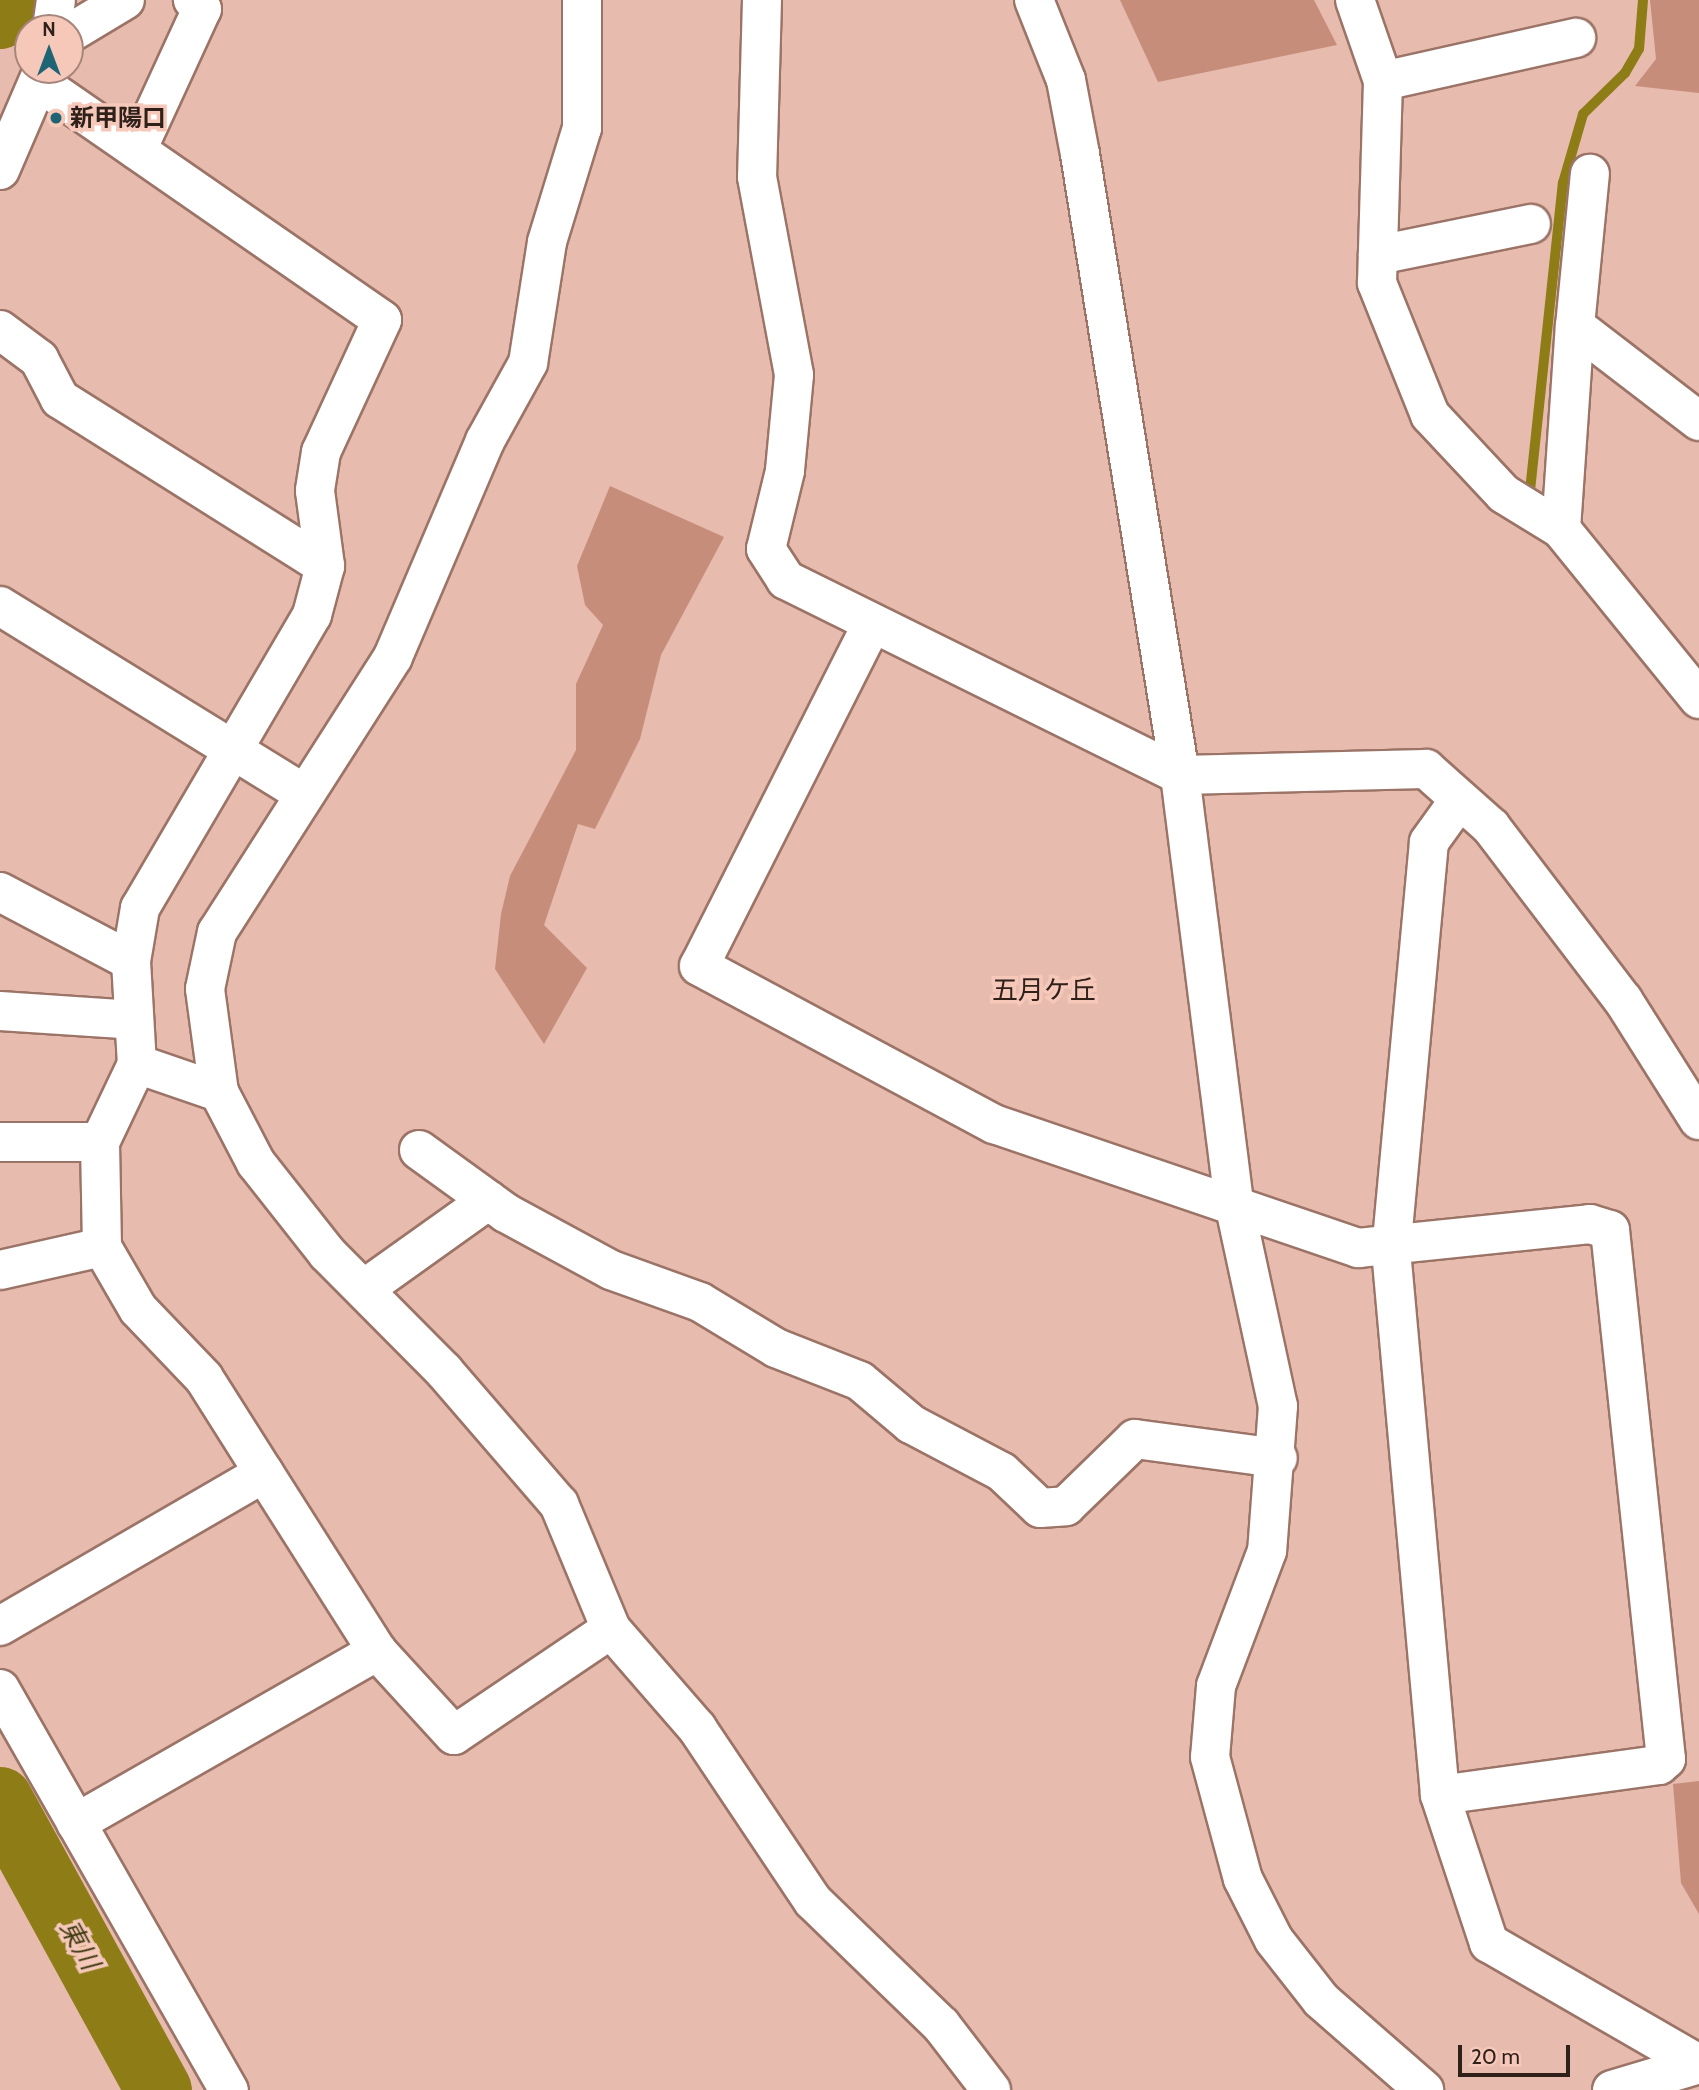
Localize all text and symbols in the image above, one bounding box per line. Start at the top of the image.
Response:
north arrow [14,14,84,84]
text: N [42,18,56,41]
place label: 新甲陽口 [70,104,166,132]
marker: 新甲陽口 [48,110,64,126]
district label: 五月ケ丘 [992,975,1096,1007]
water label: 東川 [53,1915,105,1975]
scale bar [1461,2030,1573,2074]
text: 20 m [1471,2044,1520,2069]

